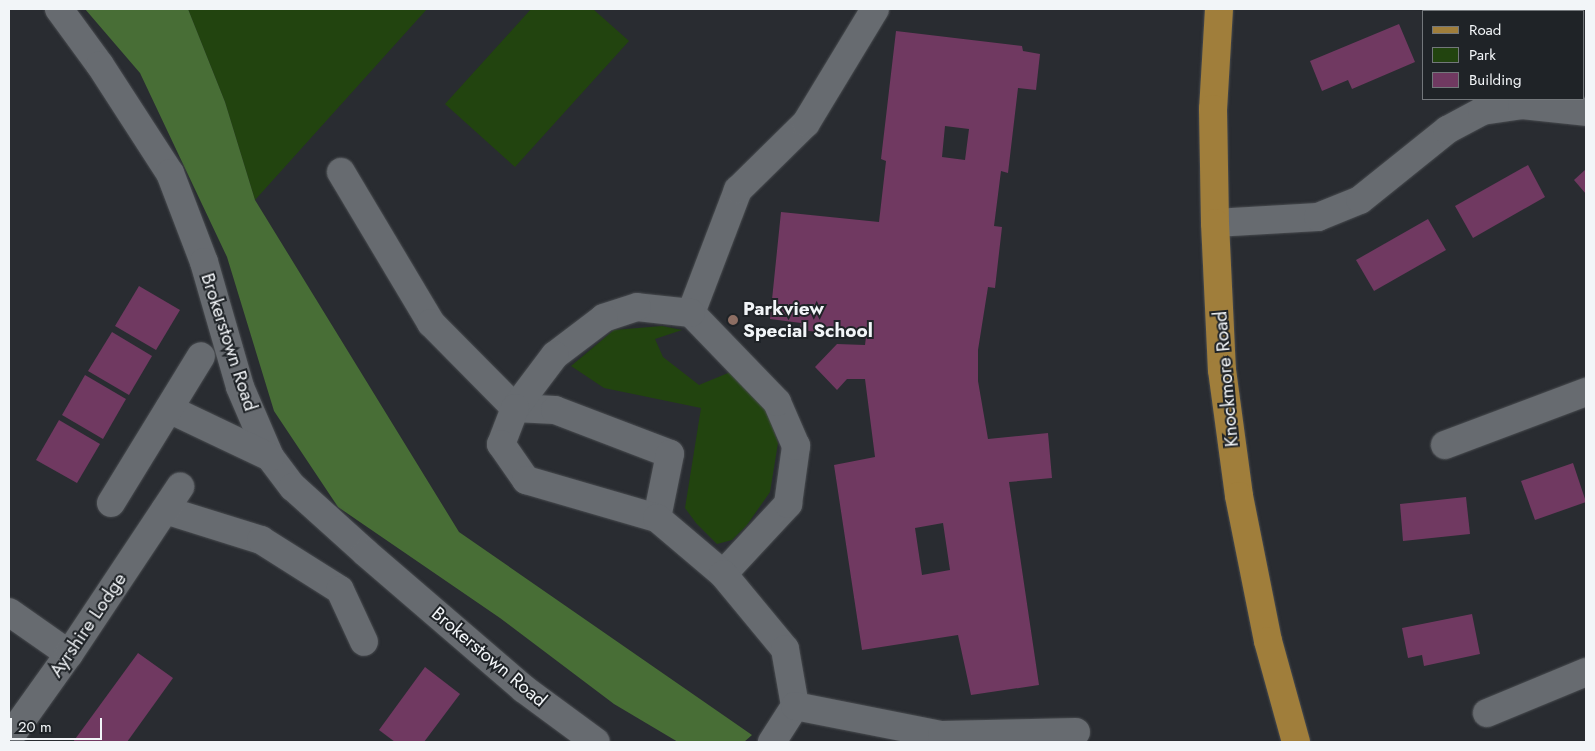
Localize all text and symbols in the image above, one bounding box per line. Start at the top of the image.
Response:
legend [1422,10,1585,100]
text: Road [1469,19,1501,41]
text: Park [1469,44,1496,66]
text: Building [1469,69,1521,91]
street label: Brokerstown Road [196,270,262,414]
place label: Parkview Special School [743,298,873,342]
street label: Knockmore Road [1209,310,1243,448]
marker: Parkview Special School [727,314,739,326]
street label: Ayrshire Lodge [45,568,131,682]
street label: Brokerstown Road [427,602,551,712]
scale bar [12,708,105,740]
text: 20 m [18,716,52,738]

